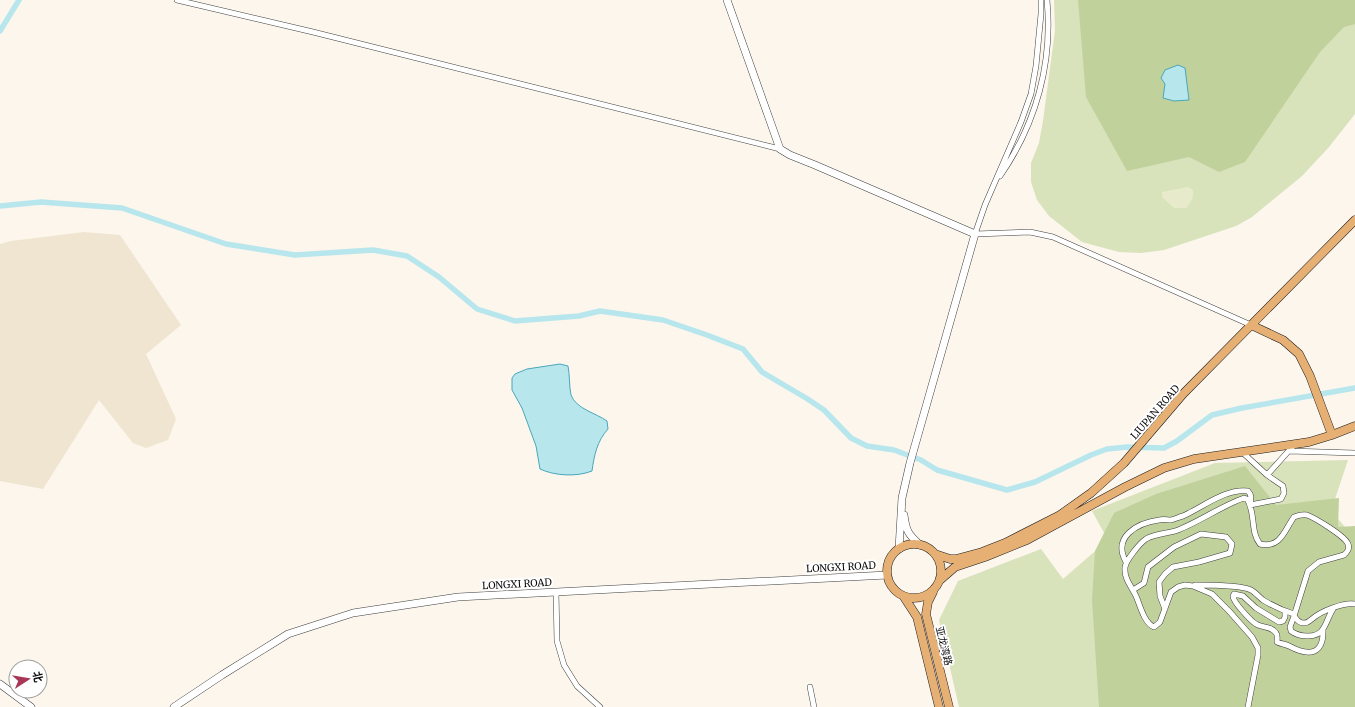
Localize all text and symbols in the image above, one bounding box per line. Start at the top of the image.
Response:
street label: LIUPAN ROAD [1128,382,1183,442]
street label: LONGXI ROAD [806,559,877,575]
street label: LONGXI ROAD [482,576,553,592]
street label: 亚龙湾路 [933,625,955,667]
north arrow [8,659,48,699]
text: 北 [30,670,46,684]

